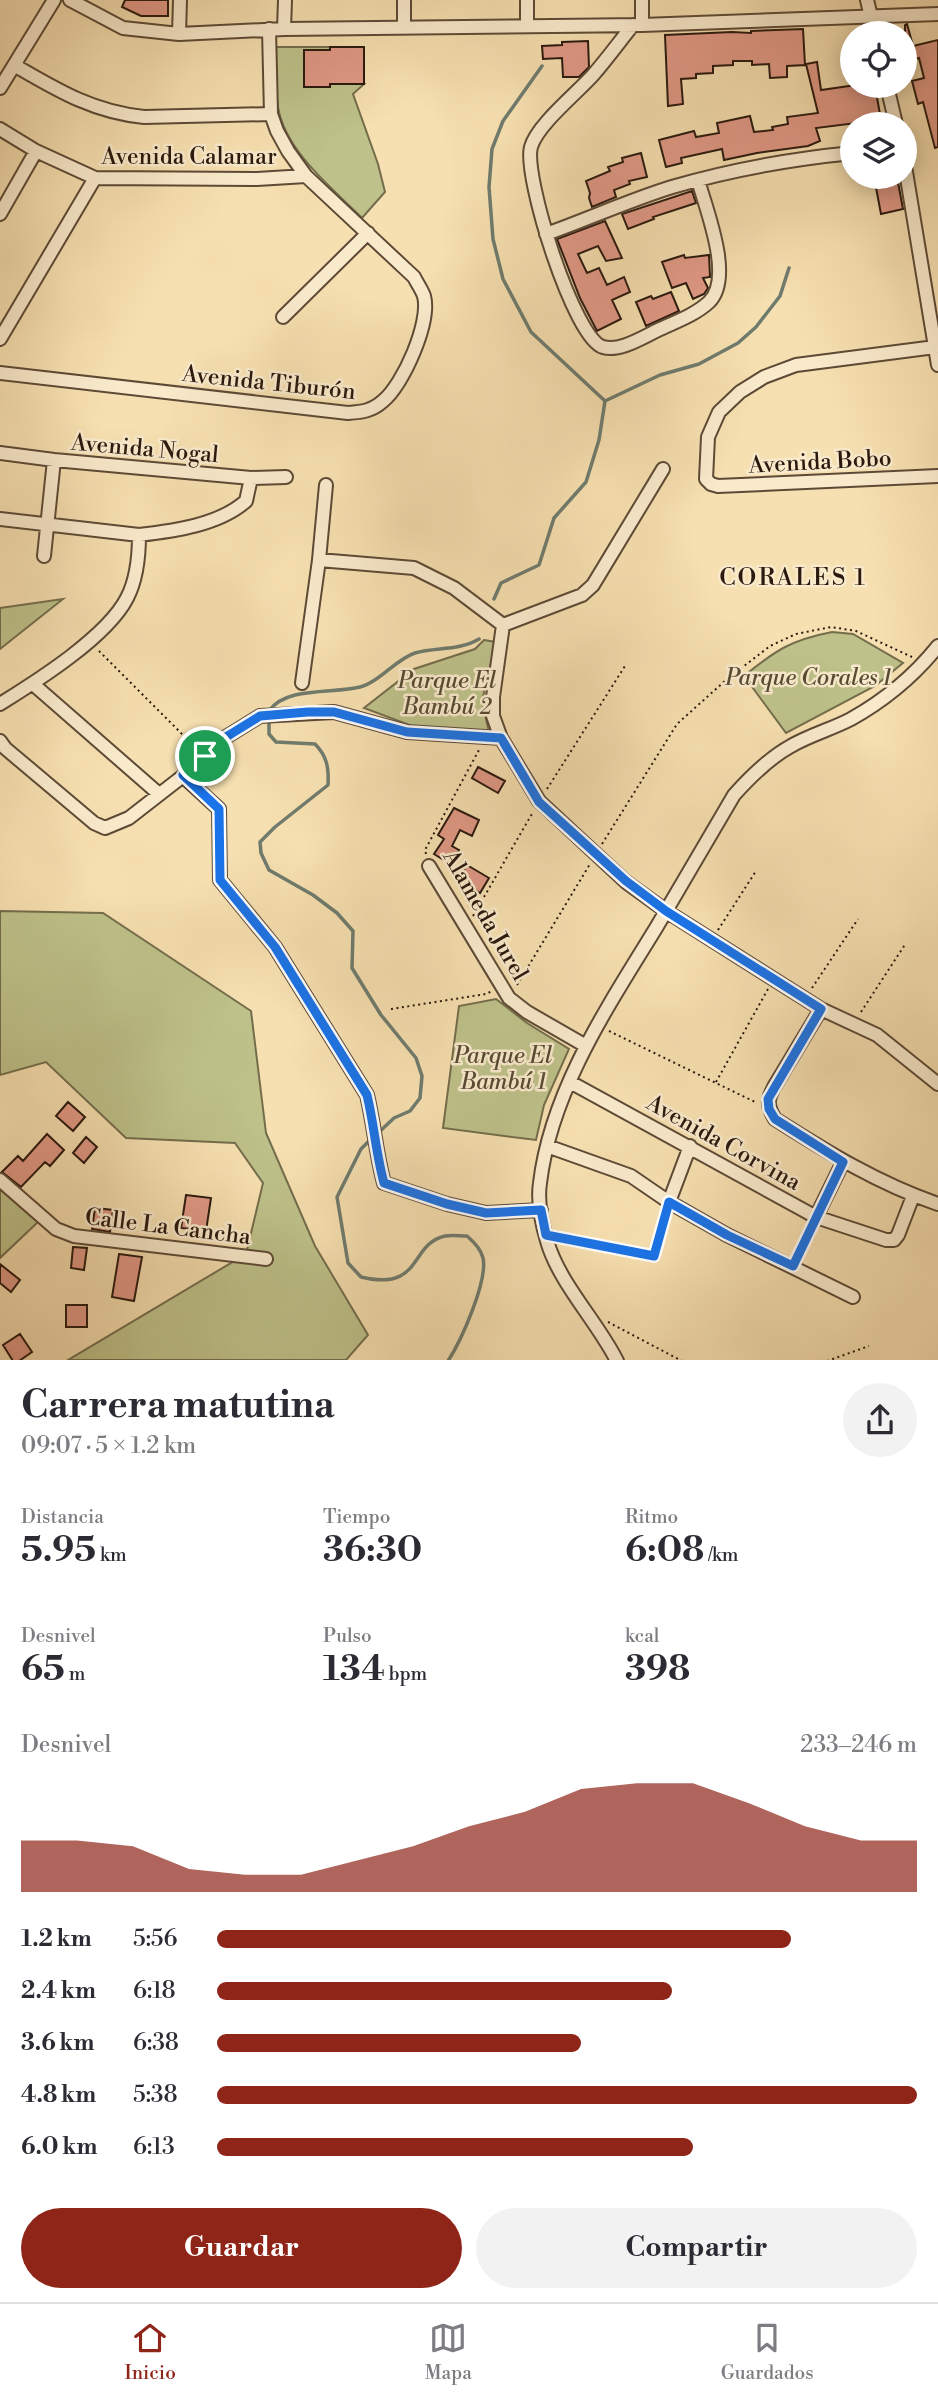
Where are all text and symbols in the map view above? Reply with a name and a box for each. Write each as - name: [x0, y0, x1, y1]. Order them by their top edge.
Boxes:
- map controls: [840, 21, 917, 189]
- button: locate: [840, 21, 917, 98]
- button: layers: [840, 112, 917, 189]
- street label: Avenida Calamar: [100, 143, 277, 171]
- street label: Avenida Tiburón: [180, 360, 357, 406]
- street label: Avenida Nogal: [69, 429, 220, 469]
- street label: Avenida Bobo: [747, 444, 892, 480]
- district label: CORALES 1: [719, 563, 867, 593]
- park label: Parque Corales 1: [724, 664, 891, 692]
- park label: Parque El Bambú 2: [397, 667, 497, 721]
- pin: [175, 726, 235, 786]
- icon: arrive: [186, 737, 224, 775]
- street label: Alameda Jurel: [436, 844, 534, 986]
- park label: Parque El Bambú 1: [453, 1042, 553, 1096]
- street label: Avenida Corvina: [641, 1088, 806, 1197]
- street label: Calle La Cancha: [83, 1203, 253, 1251]
- text: Carrera matutina: [21, 1382, 335, 1429]
- button: share: [843, 1383, 917, 1457]
- text: 09:07 · 5 × 1.2 km: [21, 1432, 196, 1460]
- text: Distancia: [21, 1505, 104, 1529]
- text: Tiempo: [323, 1505, 390, 1529]
- text: Ritmo: [625, 1505, 678, 1529]
- text: 5.95: [21, 1529, 96, 1572]
- text: 36:30: [323, 1529, 422, 1572]
- text: 6:08: [625, 1529, 704, 1572]
- text: km: [96, 1543, 127, 1567]
- text: /km: [704, 1543, 738, 1567]
- text: Desnivel: [21, 1624, 96, 1648]
- text: Pulso: [323, 1624, 372, 1648]
- text: kcal: [625, 1624, 659, 1648]
- text: 65: [21, 1648, 65, 1691]
- text: 134: [323, 1648, 385, 1691]
- text: 398: [625, 1648, 690, 1691]
- text: m: [65, 1662, 85, 1686]
- text: bpm: [385, 1662, 427, 1686]
- text: Desnivel: [21, 1731, 111, 1759]
- text: 233–246 m: [800, 1731, 917, 1759]
- text: 1.2 km: [21, 1925, 92, 1953]
- text: 5:56: [133, 1925, 177, 1953]
- text: 2.4 km: [21, 1977, 96, 2005]
- text: 6:18: [133, 1977, 176, 2005]
- text: 3.6 km: [21, 2029, 94, 2057]
- text: 6:38: [133, 2029, 179, 2057]
- text: 4.8 km: [21, 2081, 96, 2109]
- text: 5:38: [133, 2081, 178, 2109]
- text: 6.0 km: [21, 2133, 97, 2161]
- text: 6:13: [133, 2133, 175, 2161]
- button: Guardar: [21, 2208, 462, 2288]
- button: Compartir: [476, 2208, 917, 2288]
- tab: Inicio: [124, 2319, 176, 2385]
- tab: Mapa: [425, 2319, 472, 2385]
- tab: Guardados: [721, 2319, 813, 2385]

